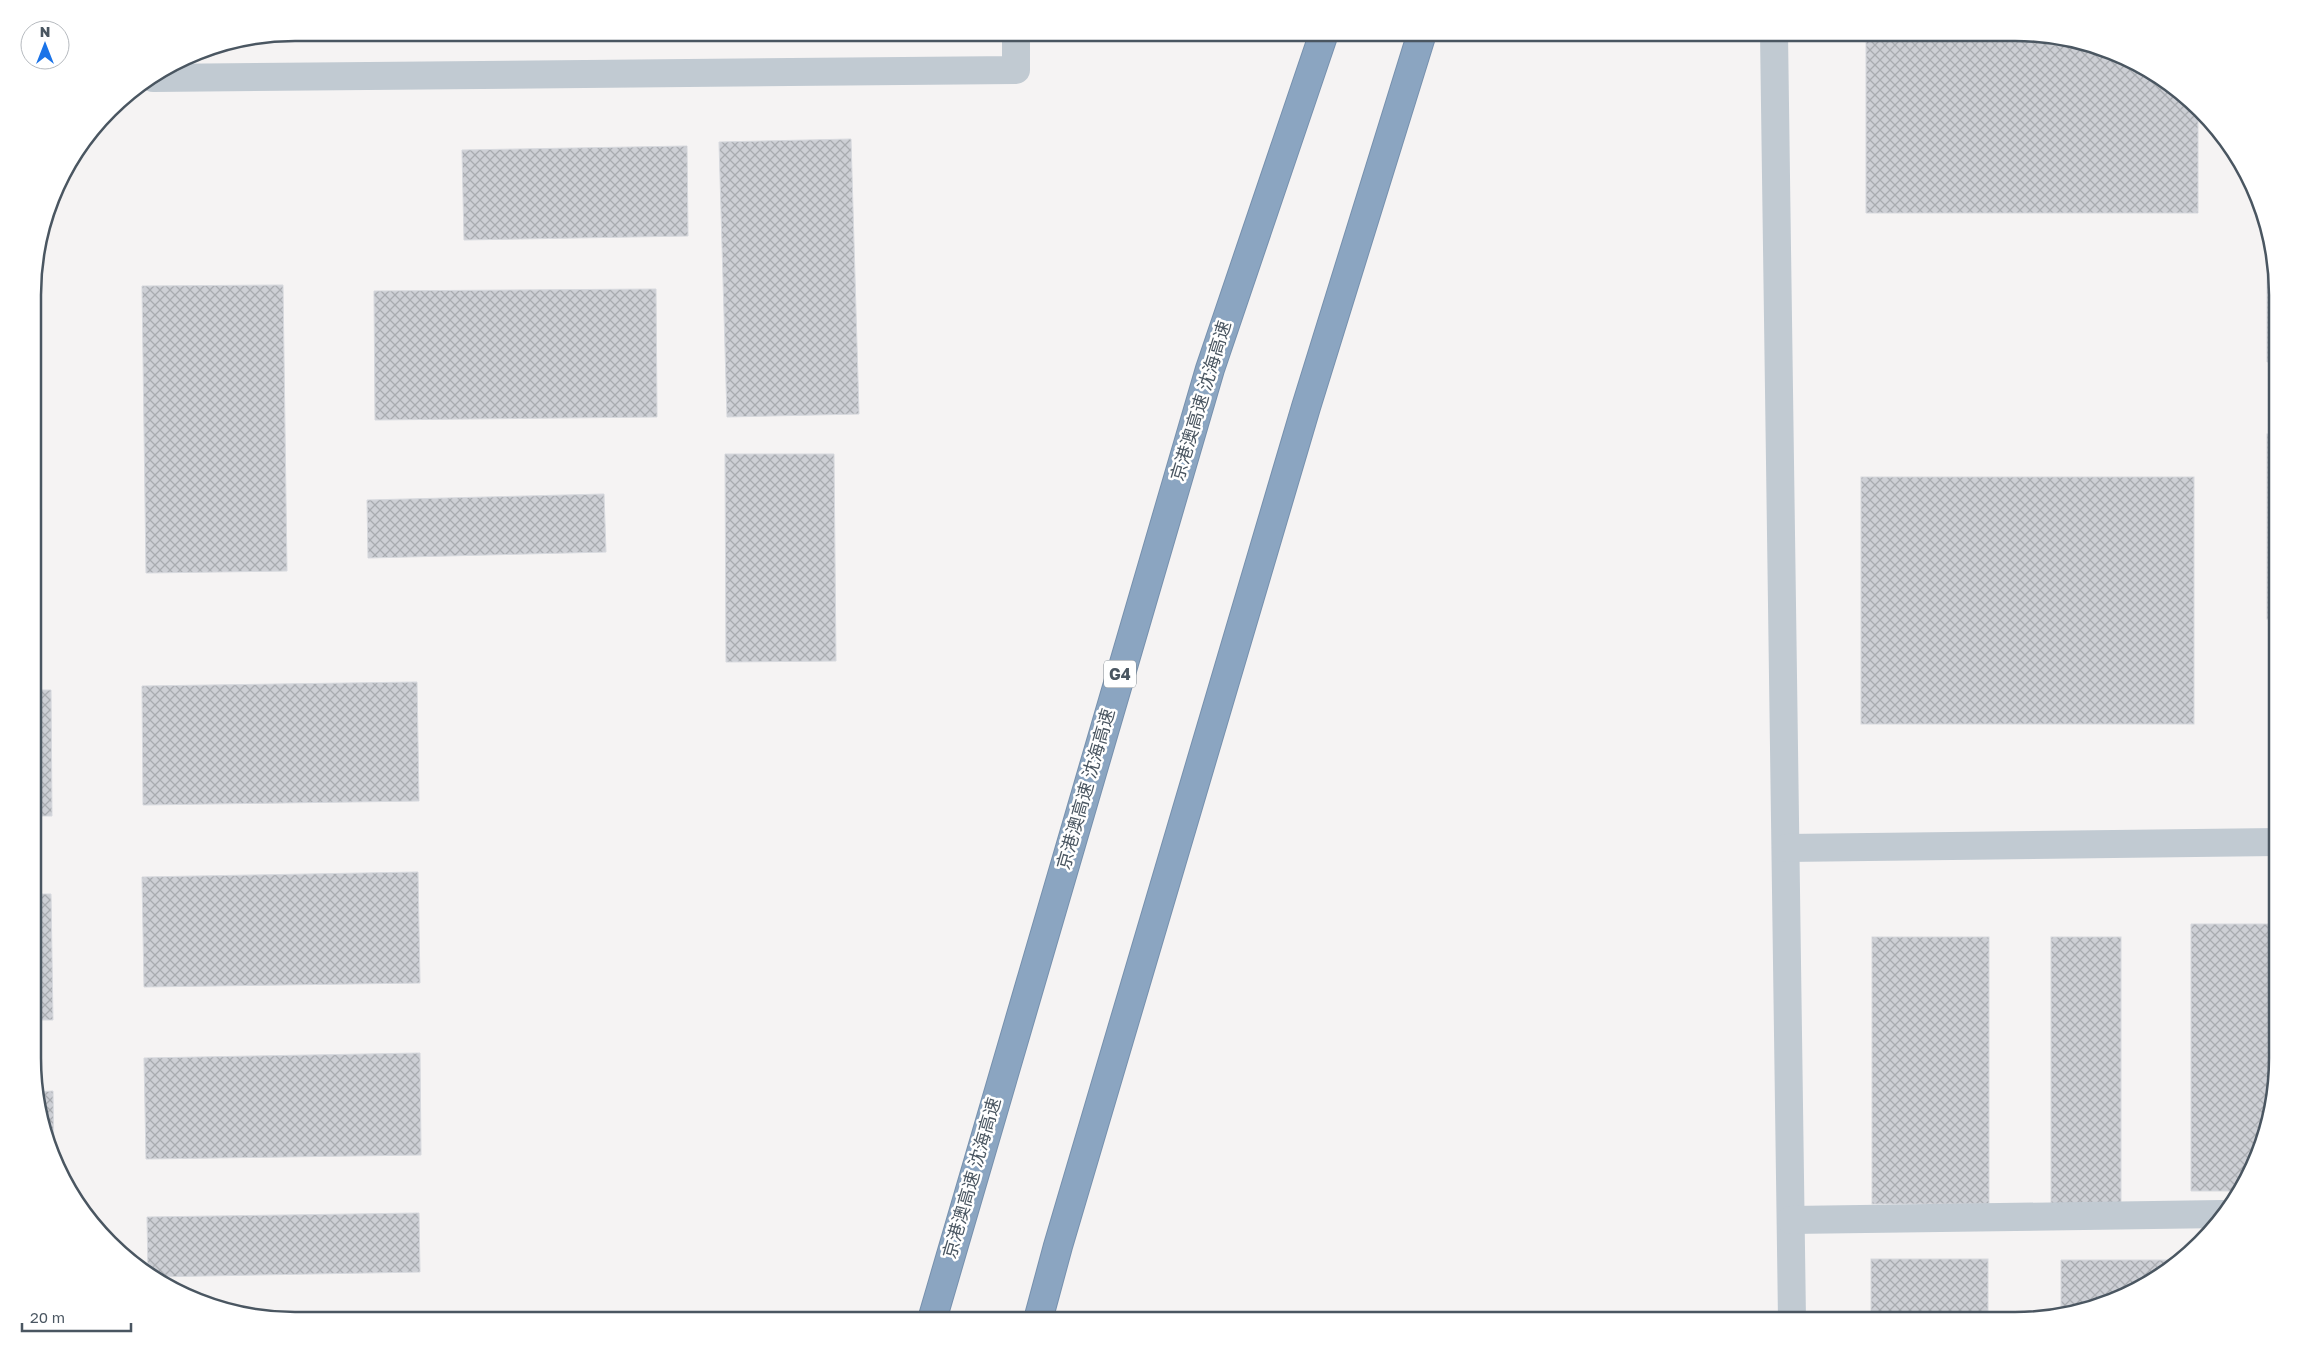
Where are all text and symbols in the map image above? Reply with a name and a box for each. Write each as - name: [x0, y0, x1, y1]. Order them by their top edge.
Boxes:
- north arrow: [20, 20, 70, 70]
- text: N: [40, 23, 50, 40]
- street label: 京港澳高速 沈海高速: [1165, 318, 1235, 484]
- road number: G4: [1104, 661, 1136, 688]
- street label: 京港澳高速 沈海高速: [1052, 706, 1119, 872]
- street label: 京港澳高速 沈海高速: [938, 1095, 1005, 1261]
- scale bar: [22, 1300, 131, 1332]
- text: 20 m: [30, 1308, 65, 1326]

